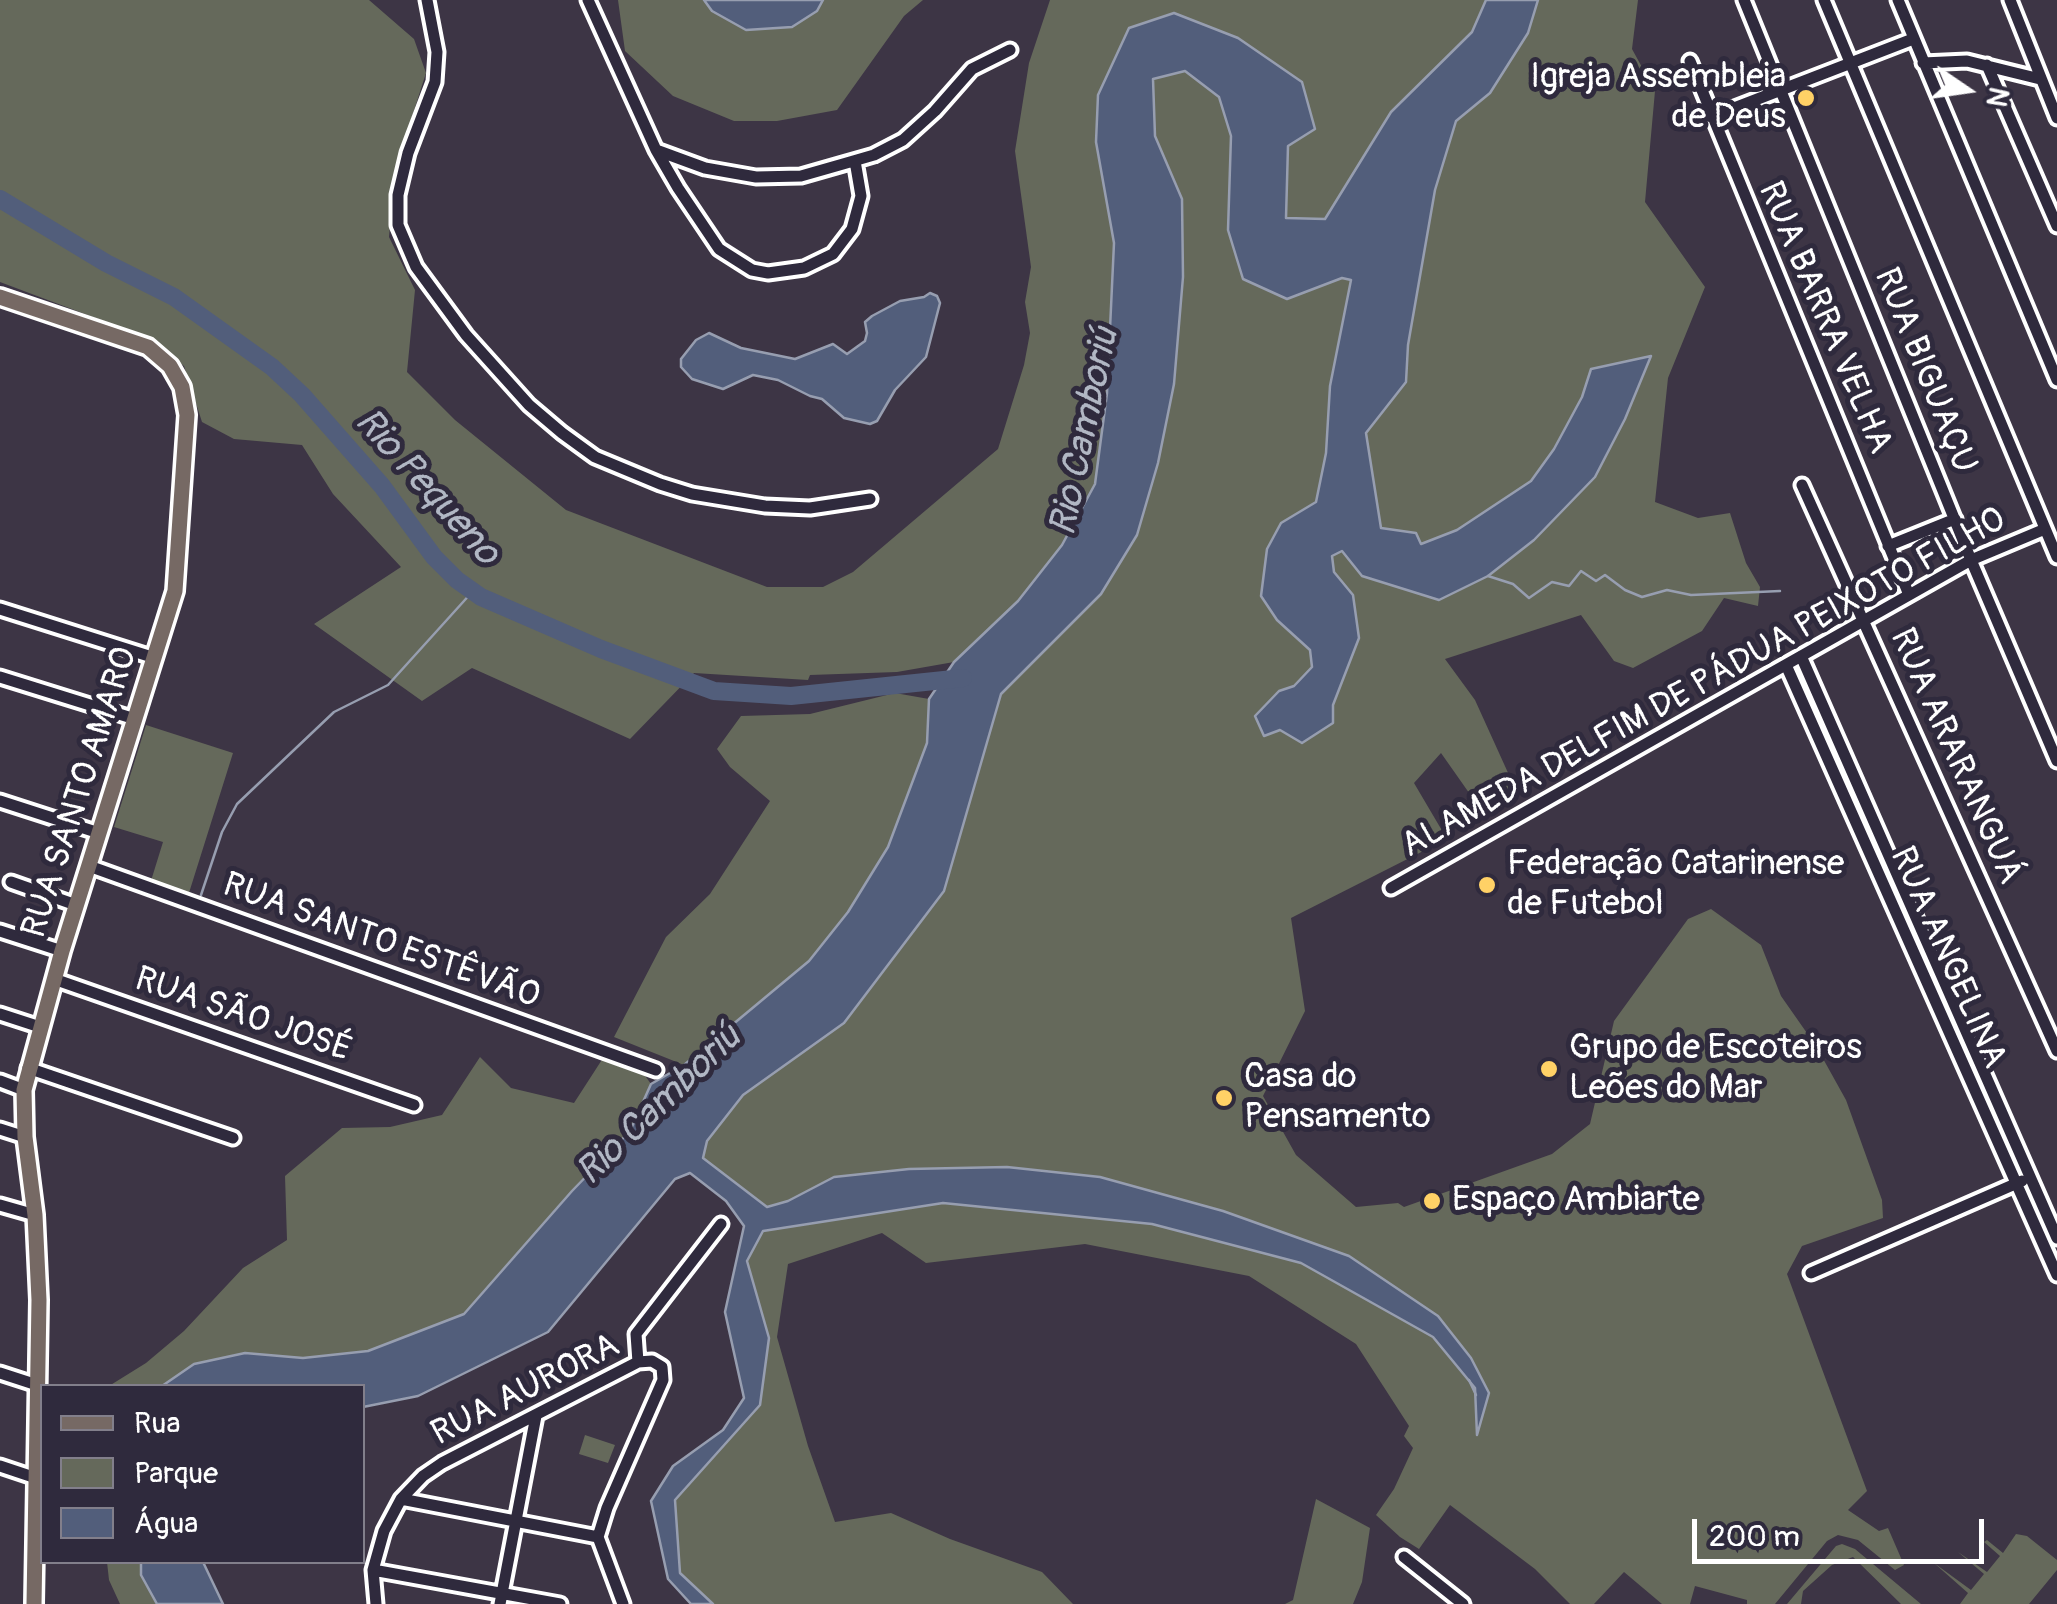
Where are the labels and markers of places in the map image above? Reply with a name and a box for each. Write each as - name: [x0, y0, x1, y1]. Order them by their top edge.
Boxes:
- place label: Igreja Assembleia de Deus: [1530, 57, 1786, 139]
- marker: Igreja Assembleia de Deus: [1795, 87, 1817, 109]
- place label: Federação Catarinense de Futebol: [1507, 844, 1844, 926]
- marker: Federação Catarinense de Futebol: [1476, 874, 1498, 896]
- place label: Grupo de Escoteiros Leões do Mar: [1569, 1028, 1862, 1110]
- place label: Casa do Pensamento: [1244, 1057, 1431, 1139]
- marker: Grupo de Escoteiros Leões do Mar: [1538, 1058, 1560, 1080]
- marker: Casa do Pensamento: [1213, 1087, 1235, 1109]
- place label: Espaço Ambiarte: [1452, 1180, 1700, 1222]
- marker: Espaço Ambiarte: [1421, 1190, 1443, 1212]

